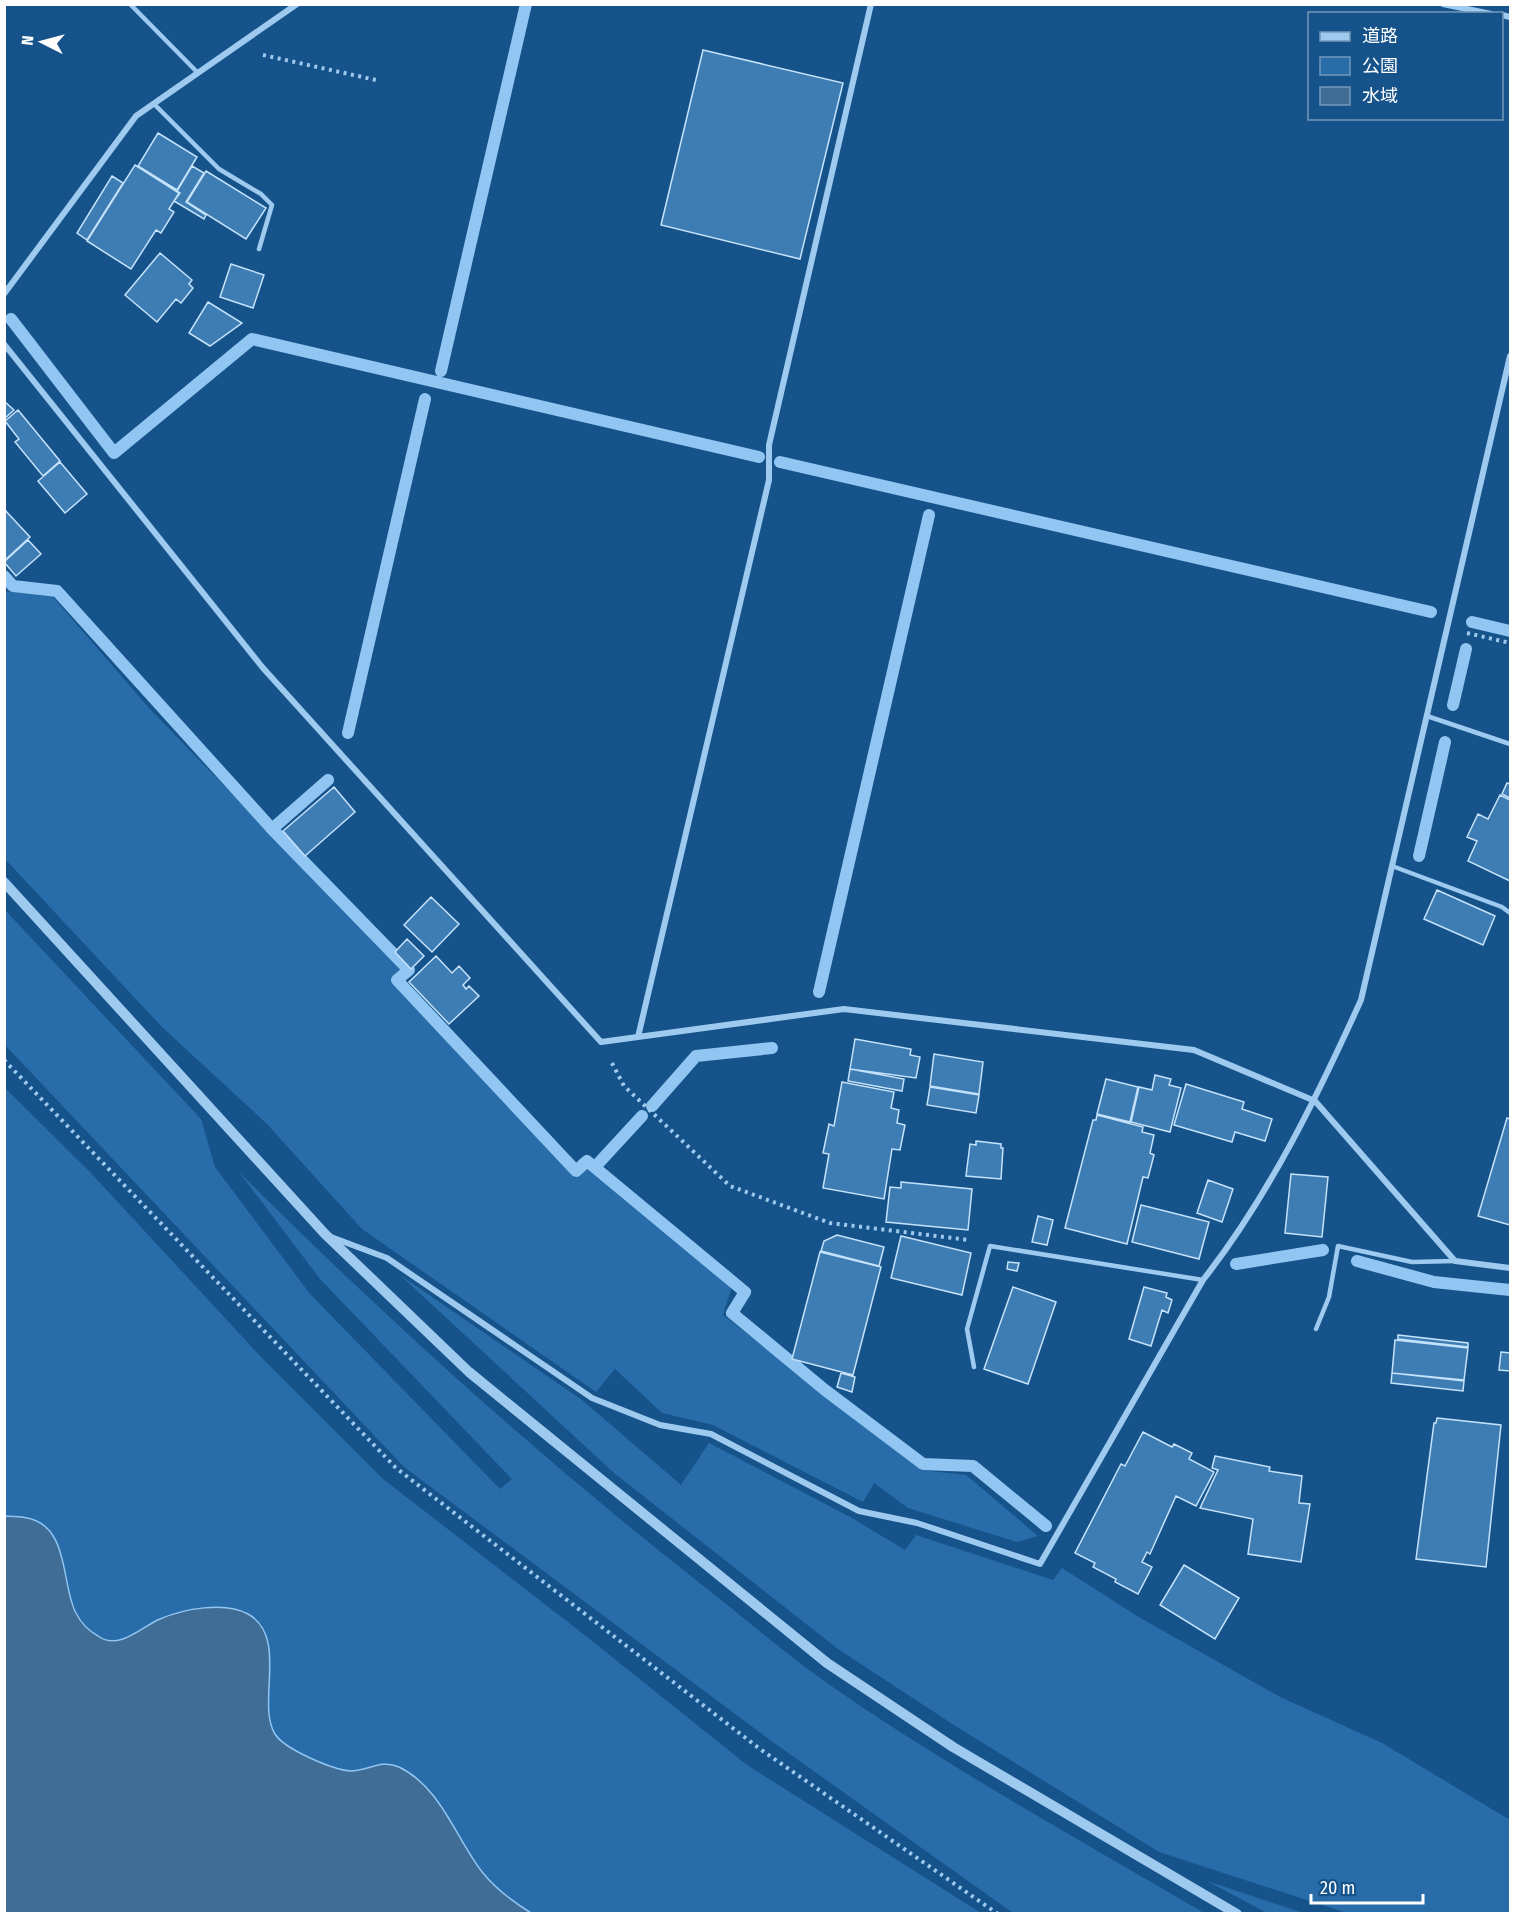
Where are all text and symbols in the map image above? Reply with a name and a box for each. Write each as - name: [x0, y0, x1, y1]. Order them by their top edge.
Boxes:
- north arrow: [12, 12, 72, 72]
- legend: [1308, 12, 1503, 120]
- text: 道路: [1362, 25, 1398, 47]
- text: N: [18, 35, 38, 46]
- text: 公園: [1362, 55, 1398, 77]
- text: 水域: [1362, 85, 1398, 107]
- scale bar: [1311, 1867, 1424, 1905]
- text: 20 m: [1320, 1877, 1355, 1899]

